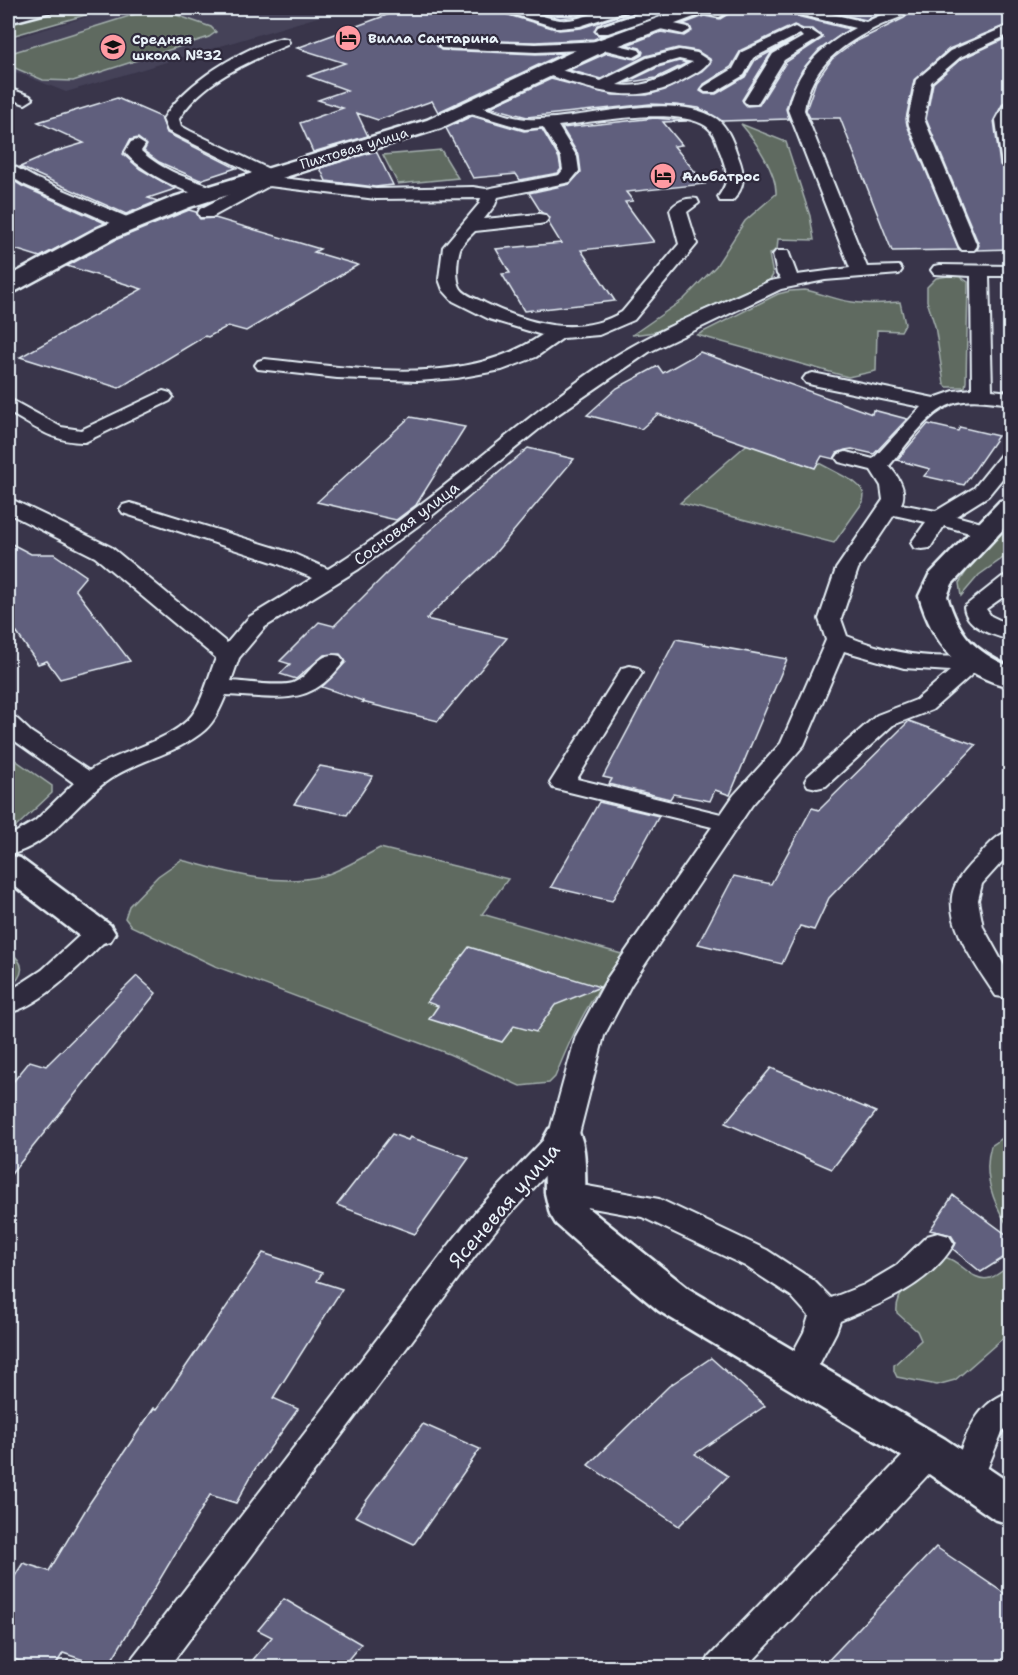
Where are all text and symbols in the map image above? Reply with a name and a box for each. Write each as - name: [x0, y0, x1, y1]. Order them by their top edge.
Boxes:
- hotel icon: Вилла Сантарина: [333, 23, 363, 53]
- place label: Вилла Сантарина: [368, 29, 499, 47]
- place label: Средняя школа №32: [132, 30, 222, 64]
- school or university icon: Средняя школа №32: [98, 32, 128, 62]
- street label: Пихтовая улица: [298, 123, 410, 173]
- hotel icon: Альбатрос: [648, 161, 678, 191]
- place label: Альбатрос: [682, 167, 760, 185]
- street label: Сосновая улица: [349, 477, 463, 570]
- street label: Ясеневая улица: [443, 1137, 566, 1273]

